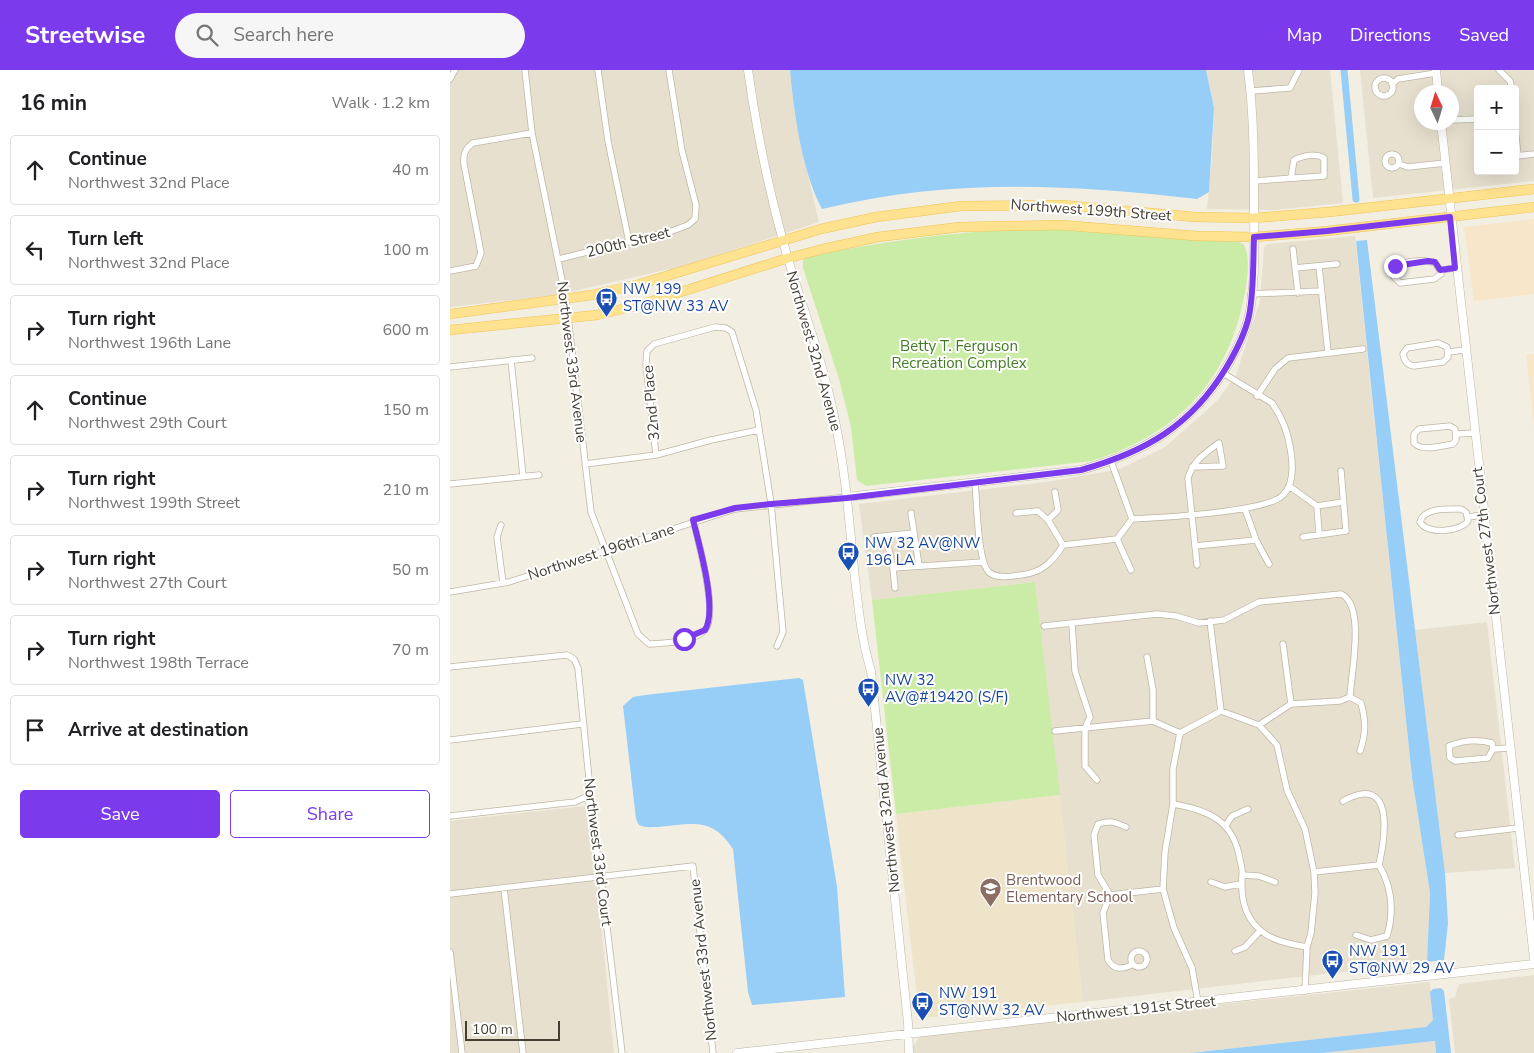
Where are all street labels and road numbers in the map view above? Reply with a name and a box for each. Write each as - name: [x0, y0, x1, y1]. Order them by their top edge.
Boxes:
- street label: Northwest 199th Street: [1010, 194, 1173, 226]
- street label: 200th Street: [584, 222, 673, 262]
- street label: Northwest 32nd Avenue: [782, 269, 846, 433]
- street label: Northwest 33rd Avenue: [552, 280, 592, 444]
- street label: 32nd Place: [638, 364, 664, 442]
- street label: Northwest 27th Court: [1467, 465, 1505, 616]
- street label: Northwest 196th Lane: [525, 519, 677, 585]
- street label: Northwest 32nd Avenue: [867, 726, 905, 893]
- street label: Northwest 33rd Court: [579, 777, 617, 928]
- street label: Northwest 33rd Avenue: [685, 878, 721, 1042]
- street label: Northwest 191st Street: [1055, 991, 1217, 1027]

